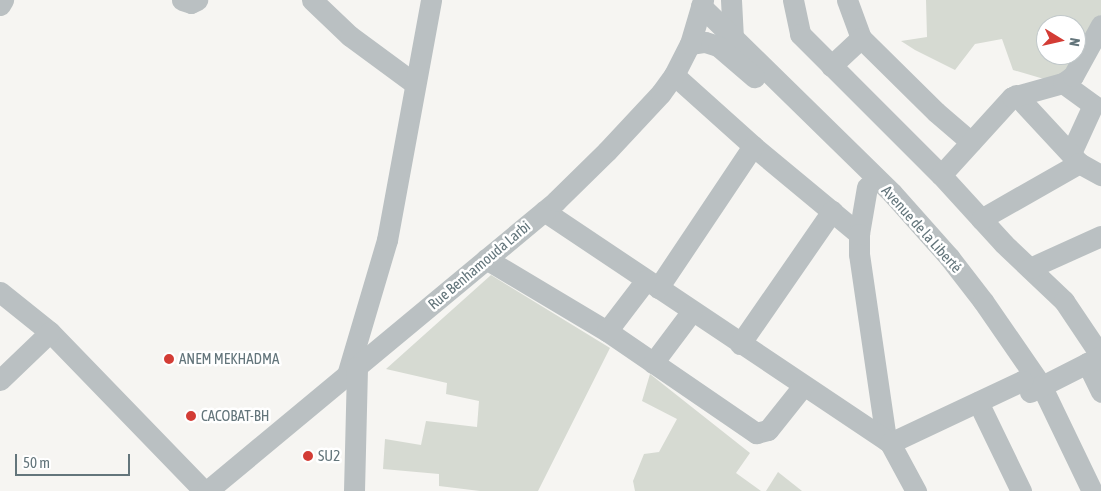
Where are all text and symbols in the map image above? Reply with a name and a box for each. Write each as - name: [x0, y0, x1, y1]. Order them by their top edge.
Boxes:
- north arrow: [1036, 15, 1086, 65]
- text: N: [1066, 37, 1083, 48]
- street label: Avenue de la Liberté: [878, 182, 966, 276]
- street label: Rue Benhamouda Larbi: [424, 217, 534, 313]
- place label: ANEM MEKHADMA: [179, 350, 279, 368]
- marker: ANEM MEKHADMA: [163, 353, 175, 365]
- place label: CACOBAT-BH: [201, 407, 270, 425]
- marker: CACOBAT-BH: [185, 410, 197, 422]
- scale bar: [18, 444, 132, 476]
- place label: SU2: [318, 447, 340, 465]
- marker: SU2: [302, 450, 314, 462]
- text: 50 m: [23, 454, 50, 471]

